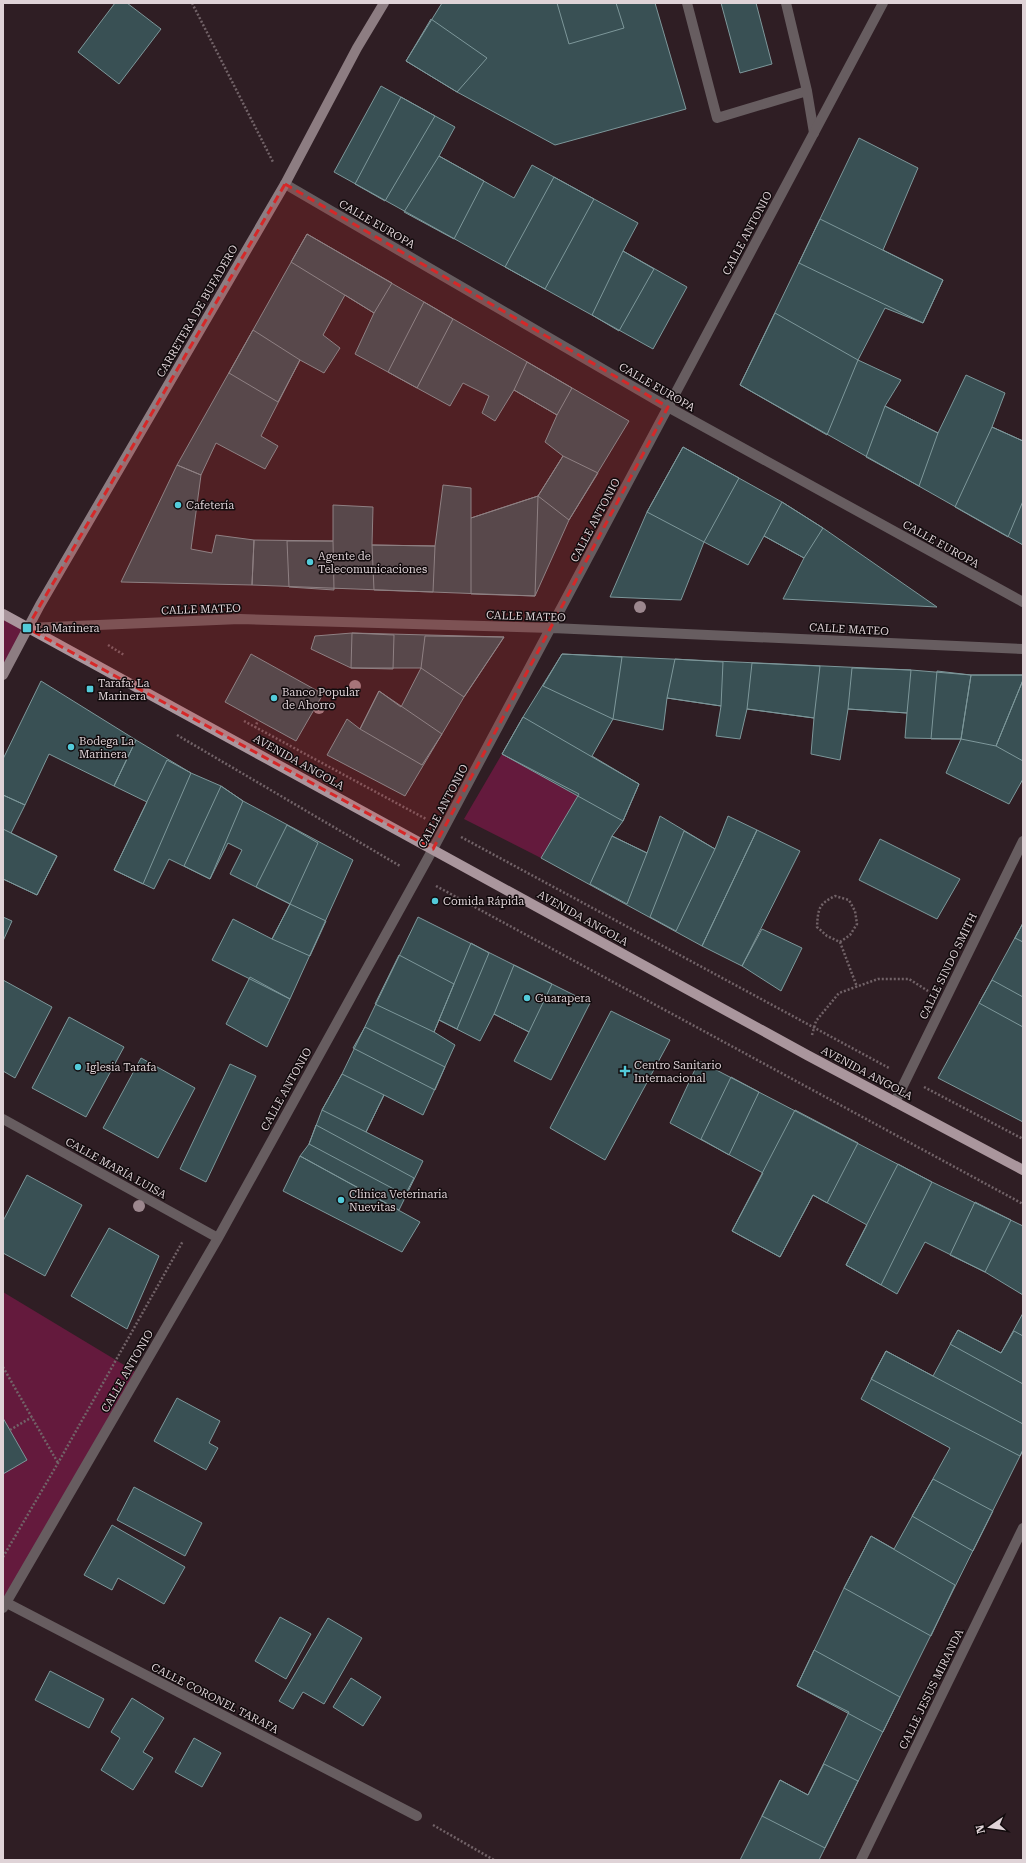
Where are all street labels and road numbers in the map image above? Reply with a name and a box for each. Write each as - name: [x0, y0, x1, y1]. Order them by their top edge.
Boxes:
- street label: CALLE ANTONIO: [720, 189, 775, 277]
- street label: CALLE EUROPA: [336, 197, 417, 252]
- street label: CARRETERA DE BUFADERO: [154, 243, 241, 380]
- street label: CALLE EUROPA: [616, 360, 697, 415]
- street label: CALLE ANTONIO: [568, 476, 623, 564]
- street label: CALLE EUROPA: [900, 518, 982, 571]
- street label: CALLE MATEO: [161, 602, 241, 617]
- street label: CALLE MATEO: [486, 609, 566, 624]
- street label: CALLE MATEO: [809, 621, 889, 638]
- street label: AVENIDA ANGOLA: [251, 732, 347, 793]
- street label: CALLE ANTONIO: [416, 762, 471, 850]
- street label: AVENIDA ANGOLA: [535, 888, 631, 949]
- street label: CALLE SINDO SMITH: [917, 911, 980, 1022]
- street label: AVENIDA ANGOLA: [819, 1044, 915, 1103]
- street label: CALLE ANTONIO: [258, 1045, 315, 1133]
- street label: CALLE MARÍA LUISA: [63, 1134, 169, 1202]
- street label: CALLE ANTONIO: [99, 1327, 156, 1415]
- street label: CALLE JESUS MIRANDA: [897, 1627, 966, 1751]
- street label: CALLE CORONEL TARAFA: [149, 1661, 281, 1736]

